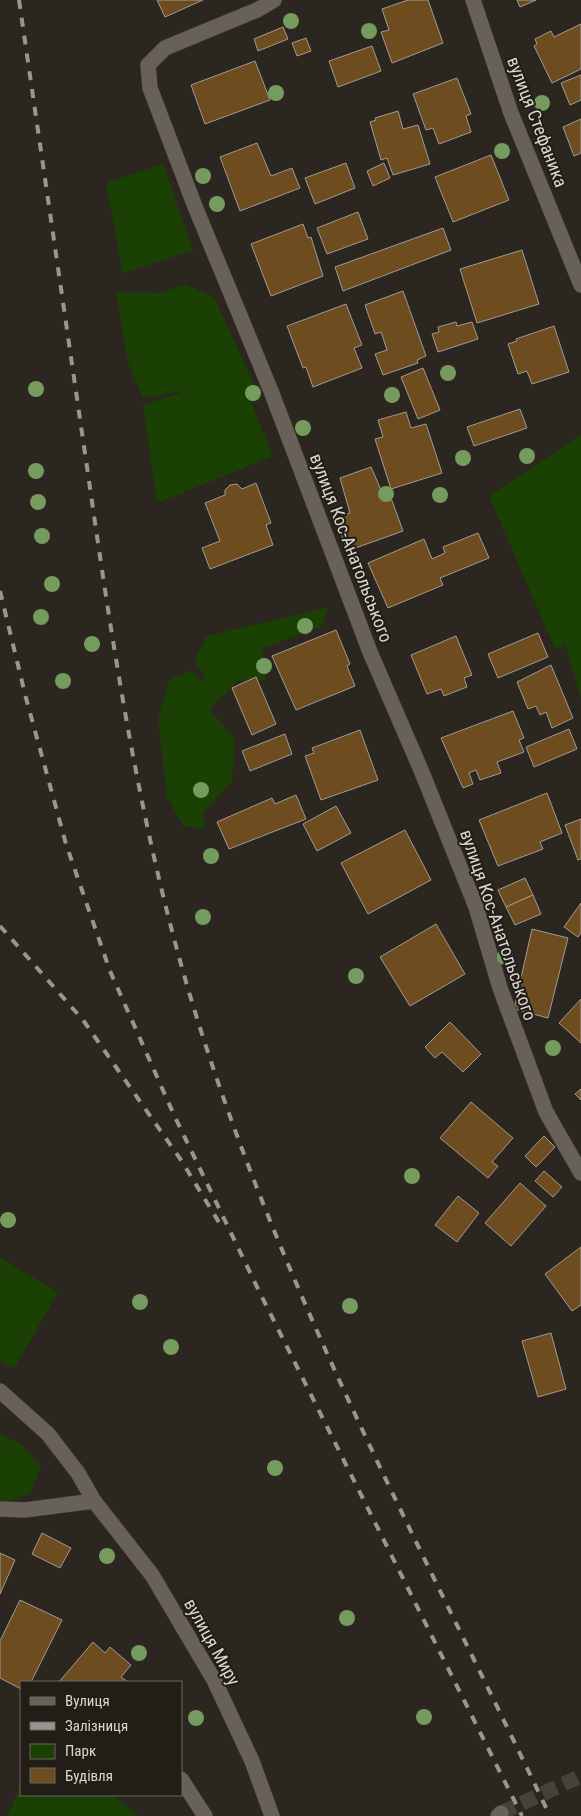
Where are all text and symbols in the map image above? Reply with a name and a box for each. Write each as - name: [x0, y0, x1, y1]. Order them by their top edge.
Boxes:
- street label: вулиця Стефаника: [503, 54, 572, 190]
- street label: вулиця Кос-Анатольського: [306, 450, 397, 645]
- street label: вулиця Кос-Анатольського: [456, 827, 541, 1023]
- street label: вулиця Миру: [180, 1595, 245, 1689]
- legend: [20, 1681, 182, 1796]
- text: Вулиця: [65, 1692, 110, 1710]
- text: Залізниця: [65, 1717, 128, 1735]
- text: Парк: [65, 1742, 96, 1760]
- text: Будівля: [65, 1767, 113, 1785]

